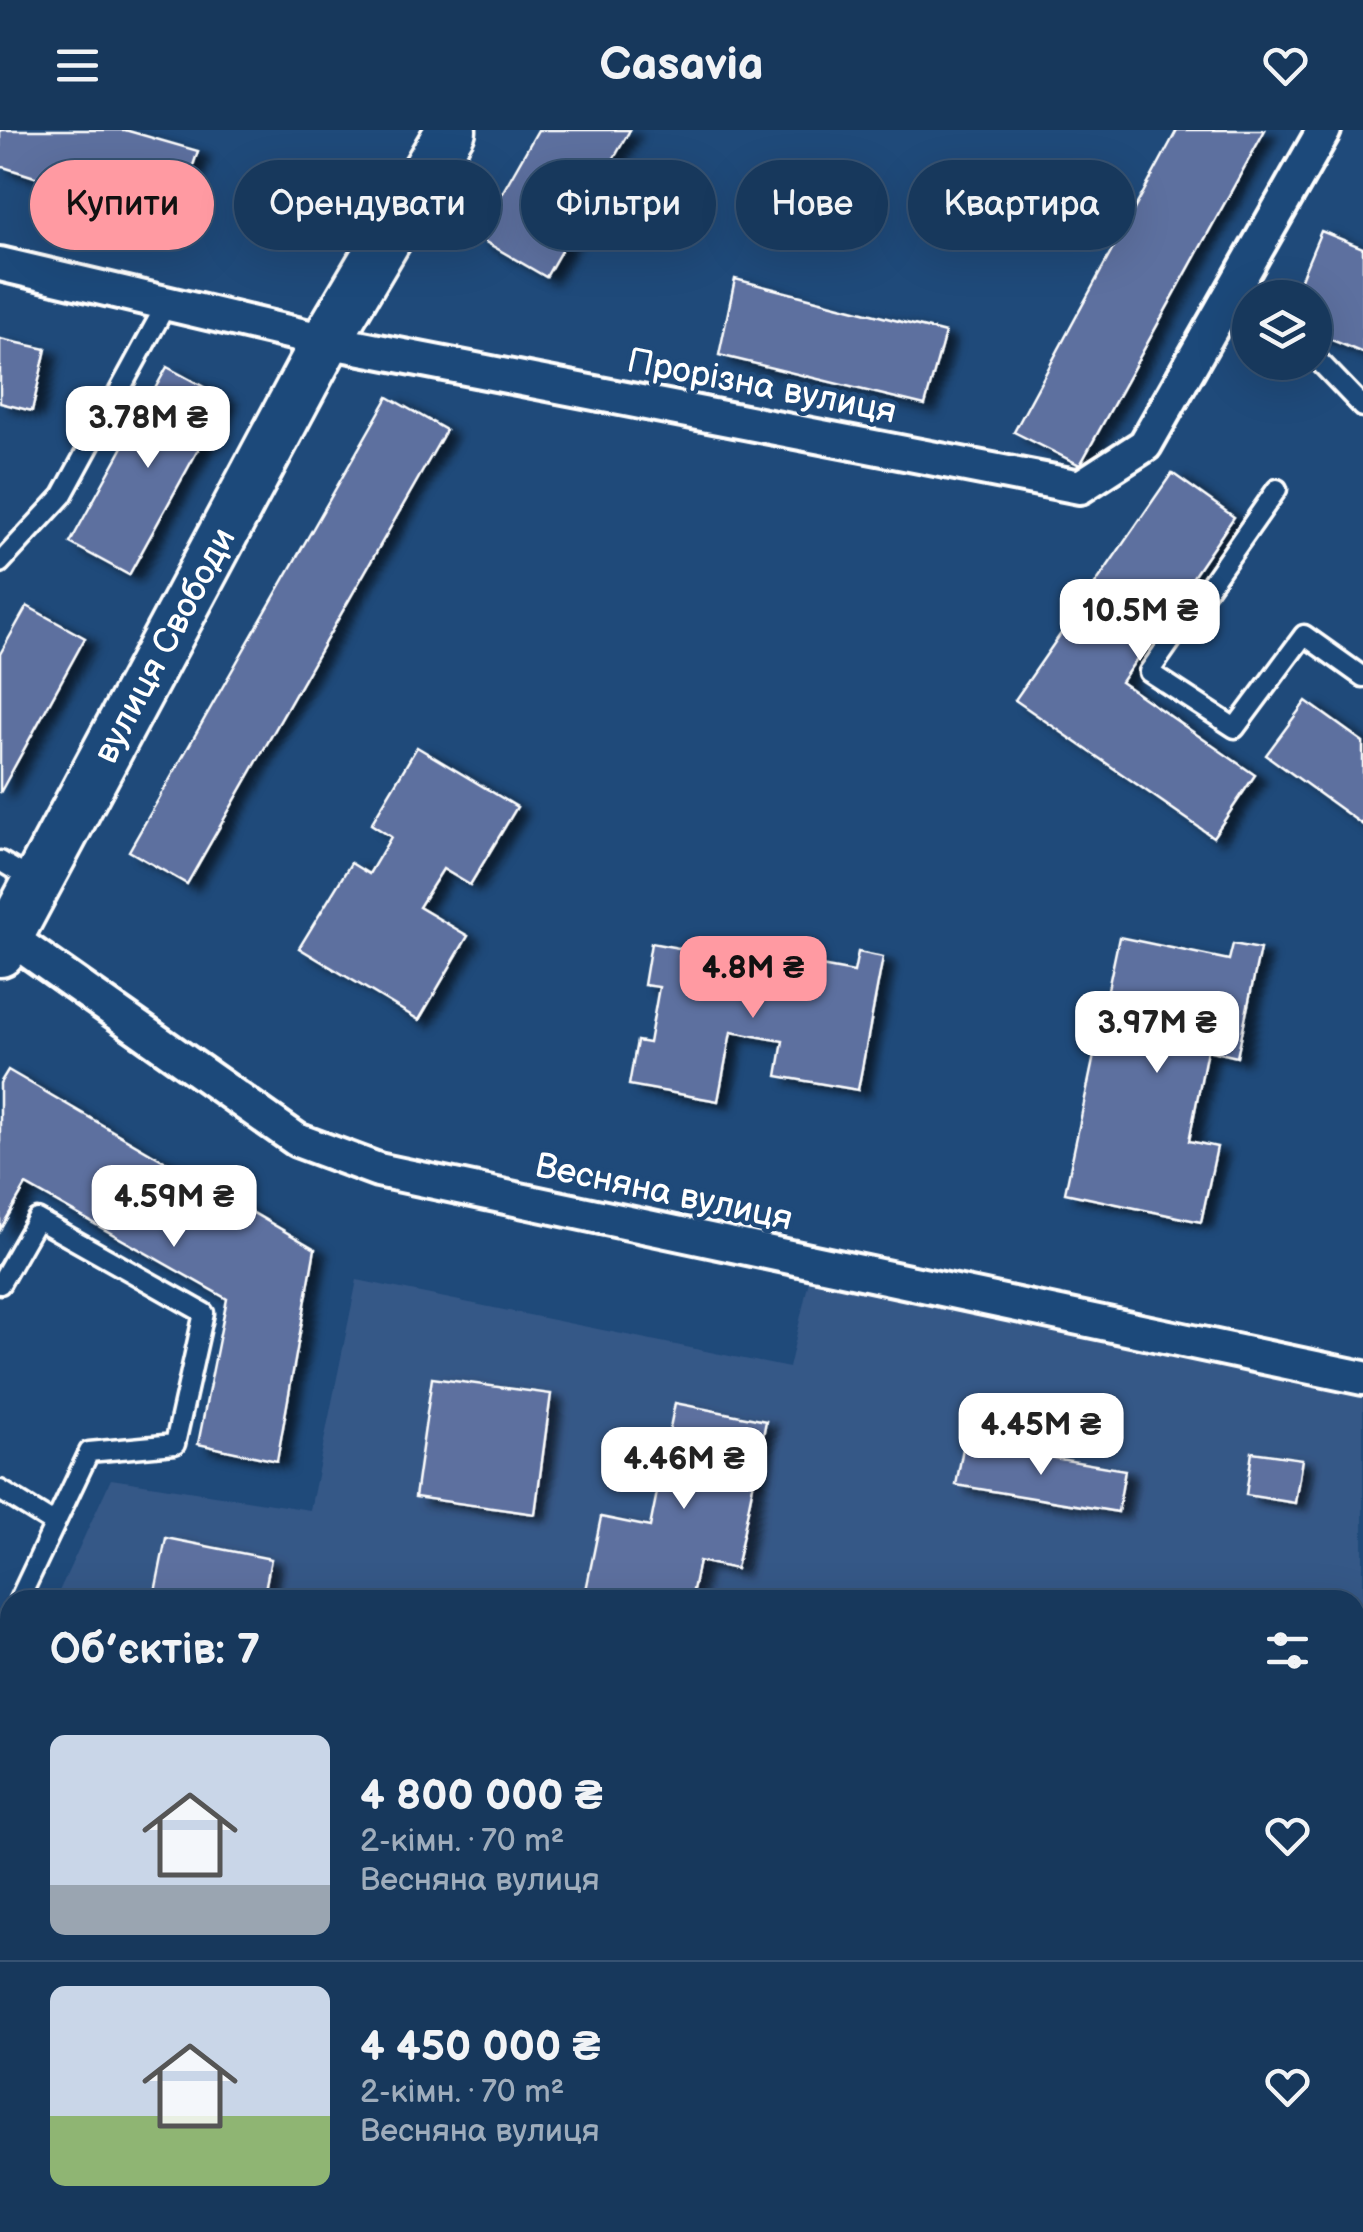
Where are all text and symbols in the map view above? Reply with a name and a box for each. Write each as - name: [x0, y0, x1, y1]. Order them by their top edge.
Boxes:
- icon: menu: [50, 38, 105, 93]
- text: Casavia: [600, 38, 763, 93]
- icon: heart: [1258, 38, 1313, 93]
- chip: Купити: [30, 160, 214, 250]
- chip: Орендувати: [234, 160, 501, 250]
- chip: Фільтри: [521, 160, 716, 250]
- chip: Нове: [736, 160, 888, 250]
- chip: Квартира: [908, 160, 1135, 250]
- map controls: [1232, 280, 1332, 380]
- button: layers: [1232, 280, 1332, 380]
- street label: Прорізна вулиця: [623, 339, 900, 434]
- pin: 3.78M ₴: [56, 386, 240, 471]
- text: 3.78M ₴: [88, 399, 208, 438]
- street label: вулиця Свободи: [85, 520, 246, 771]
- pin: 10.5M ₴: [1048, 579, 1232, 664]
- text: 10.5M ₴: [1082, 592, 1198, 631]
- pin: 4.8M ₴: [672, 936, 834, 1021]
- text: 4.8M ₴: [702, 949, 804, 988]
- pin: 3.97M ₴: [1065, 991, 1249, 1076]
- text: 3.97M ₴: [1097, 1004, 1217, 1043]
- street label: Весняна вулиця: [531, 1144, 796, 1241]
- pin: 4.59M ₴: [82, 1165, 266, 1250]
- text: 4.59M ₴: [114, 1178, 234, 1217]
- pin: 4.45M ₴: [949, 1393, 1133, 1478]
- text: 4.45M ₴: [981, 1406, 1101, 1445]
- pin: 4.46M ₴: [592, 1427, 776, 1512]
- text: 4.46M ₴: [623, 1440, 745, 1479]
- icon: filters: [1260, 1623, 1315, 1678]
- text: Об’єктів: 7: [50, 1625, 260, 1676]
- text: 4 800 000 ₴: [360, 1771, 603, 1822]
- icon: home: [130, 1775, 250, 1895]
- icon: heart: [1260, 1808, 1315, 1863]
- text: 2-кімн. · 70 m²: [360, 1822, 564, 1861]
- text: Весняна вулиця: [360, 1861, 600, 1900]
- text: 4 450 000 ₴: [360, 2022, 600, 2073]
- icon: home: [130, 2026, 250, 2146]
- icon: heart: [1260, 2059, 1315, 2114]
- text: 2-кімн. · 70 m²: [360, 2073, 564, 2112]
- text: Весняна вулиця: [360, 2112, 600, 2151]

